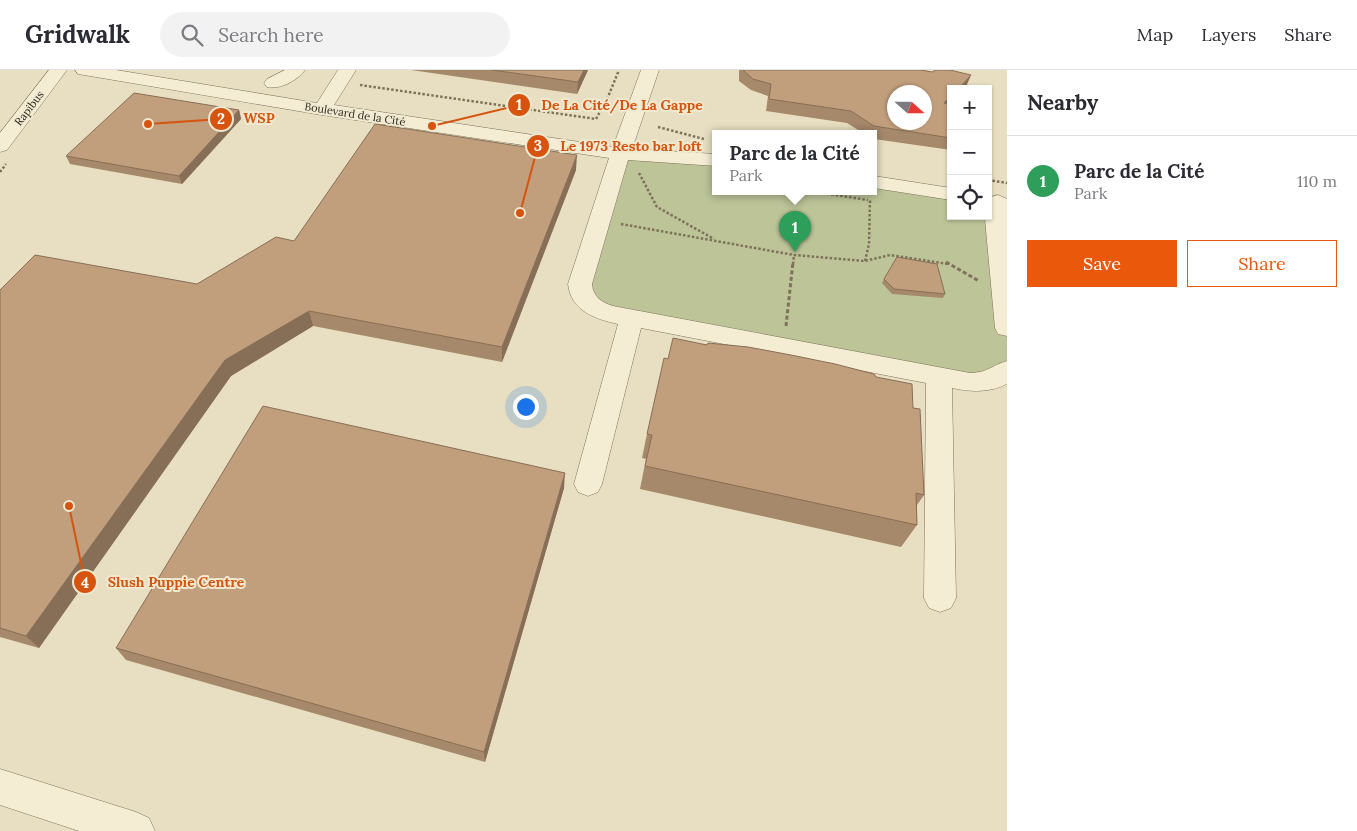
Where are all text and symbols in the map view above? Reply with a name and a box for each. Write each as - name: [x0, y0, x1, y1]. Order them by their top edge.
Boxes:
- search box: [160, 12, 510, 57]
- text: Gridwalk: [25, 19, 130, 50]
- icon: search: [178, 21, 206, 49]
- text: Search here: [218, 23, 324, 47]
- text: Map: [1137, 23, 1173, 46]
- text: Layers: [1201, 23, 1256, 46]
- text: Share: [1284, 23, 1332, 46]
- north arrow: [887, 85, 932, 130]
- map controls: [947, 85, 992, 220]
- button: +: [947, 85, 992, 130]
- street label: Rapibus: [11, 88, 47, 128]
- text: Nearby: [1027, 89, 1098, 116]
- callout: De La Cité/De La Gappe: [506, 90, 713, 119]
- text: 1: [516, 95, 522, 114]
- text: De La Cité/De La Gappe: [541, 96, 703, 114]
- street label: Boulevard de la Cité: [303, 99, 407, 129]
- callout: WSP: [208, 104, 285, 133]
- text: 2: [217, 109, 225, 128]
- text: WSP: [243, 109, 275, 127]
- popup: [712, 130, 877, 195]
- button: −: [947, 130, 992, 175]
- callout: Le 1973 Resto bar loft: [526, 131, 712, 160]
- text: 3: [534, 136, 542, 155]
- text: Le 1973 Resto bar loft: [560, 137, 702, 155]
- text: Parc de la Cité: [729, 141, 860, 165]
- text: Parc de la Cité: [1074, 159, 1204, 183]
- text: Park: [729, 165, 763, 185]
- text: 1: [1040, 171, 1046, 191]
- text: 110 m: [1297, 171, 1337, 191]
- button: locate: [947, 175, 992, 220]
- text: Park: [1074, 183, 1107, 203]
- pin: 1: [779, 211, 811, 252]
- button: Save: [1027, 240, 1177, 287]
- button: Share: [1187, 240, 1337, 287]
- your location: [513, 394, 539, 420]
- callout: Slush Puppie Centre: [73, 568, 255, 597]
- text: 4: [81, 573, 89, 592]
- text: Slush Puppie Centre: [108, 573, 245, 591]

